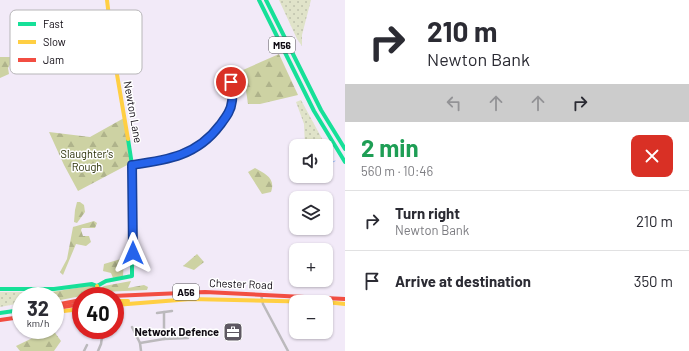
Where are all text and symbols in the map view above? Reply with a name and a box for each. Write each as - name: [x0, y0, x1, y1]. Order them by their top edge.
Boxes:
- legend: [10, 10, 142, 74]
- text: 210 m: [427, 14, 497, 48]
- icon: right: [361, 16, 413, 68]
- text: Fast: [43, 17, 64, 30]
- text: Slow: [43, 35, 66, 48]
- road number: M56: [269, 37, 295, 53]
- text: Newton Bank: [427, 48, 530, 70]
- text: Jam: [43, 53, 64, 66]
- pin: [214, 65, 248, 99]
- icon: arrive: [220, 71, 242, 93]
- street label: Newton Lane: [122, 80, 145, 144]
- icon: left: [443, 92, 465, 114]
- icon: ahead: [485, 92, 507, 114]
- icon: ahead: [527, 92, 549, 114]
- icon: right: [569, 92, 591, 114]
- text: 2 min: [361, 133, 419, 162]
- button: close: [631, 135, 673, 177]
- map controls: [289, 139, 333, 339]
- button: sound: [289, 139, 333, 183]
- park label: Slaughter's Rough: [61, 147, 113, 173]
- text: 560 m · 10:46: [361, 163, 433, 179]
- button: layers: [289, 191, 333, 235]
- text: Turn right: [395, 204, 460, 222]
- icon: right: [361, 210, 383, 232]
- text: 210 m: [636, 212, 673, 230]
- text: Newton Bank: [395, 222, 469, 238]
- position arrow: [112, 232, 154, 274]
- button: +: [289, 243, 333, 287]
- icon: arrive: [361, 270, 383, 292]
- text: Arrive at destination: [395, 272, 531, 290]
- text: 350 m: [634, 272, 673, 290]
- street label: Chester Road: [209, 276, 273, 291]
- road number: A56: [173, 284, 199, 300]
- speed limit sign: 40: [72, 287, 124, 339]
- button: −: [289, 295, 333, 339]
- text: 32: [27, 296, 49, 320]
- text: km/h: [27, 317, 49, 329]
- office icon: Network Defence: [222, 321, 244, 343]
- place label: Network Defence: [135, 325, 219, 338]

